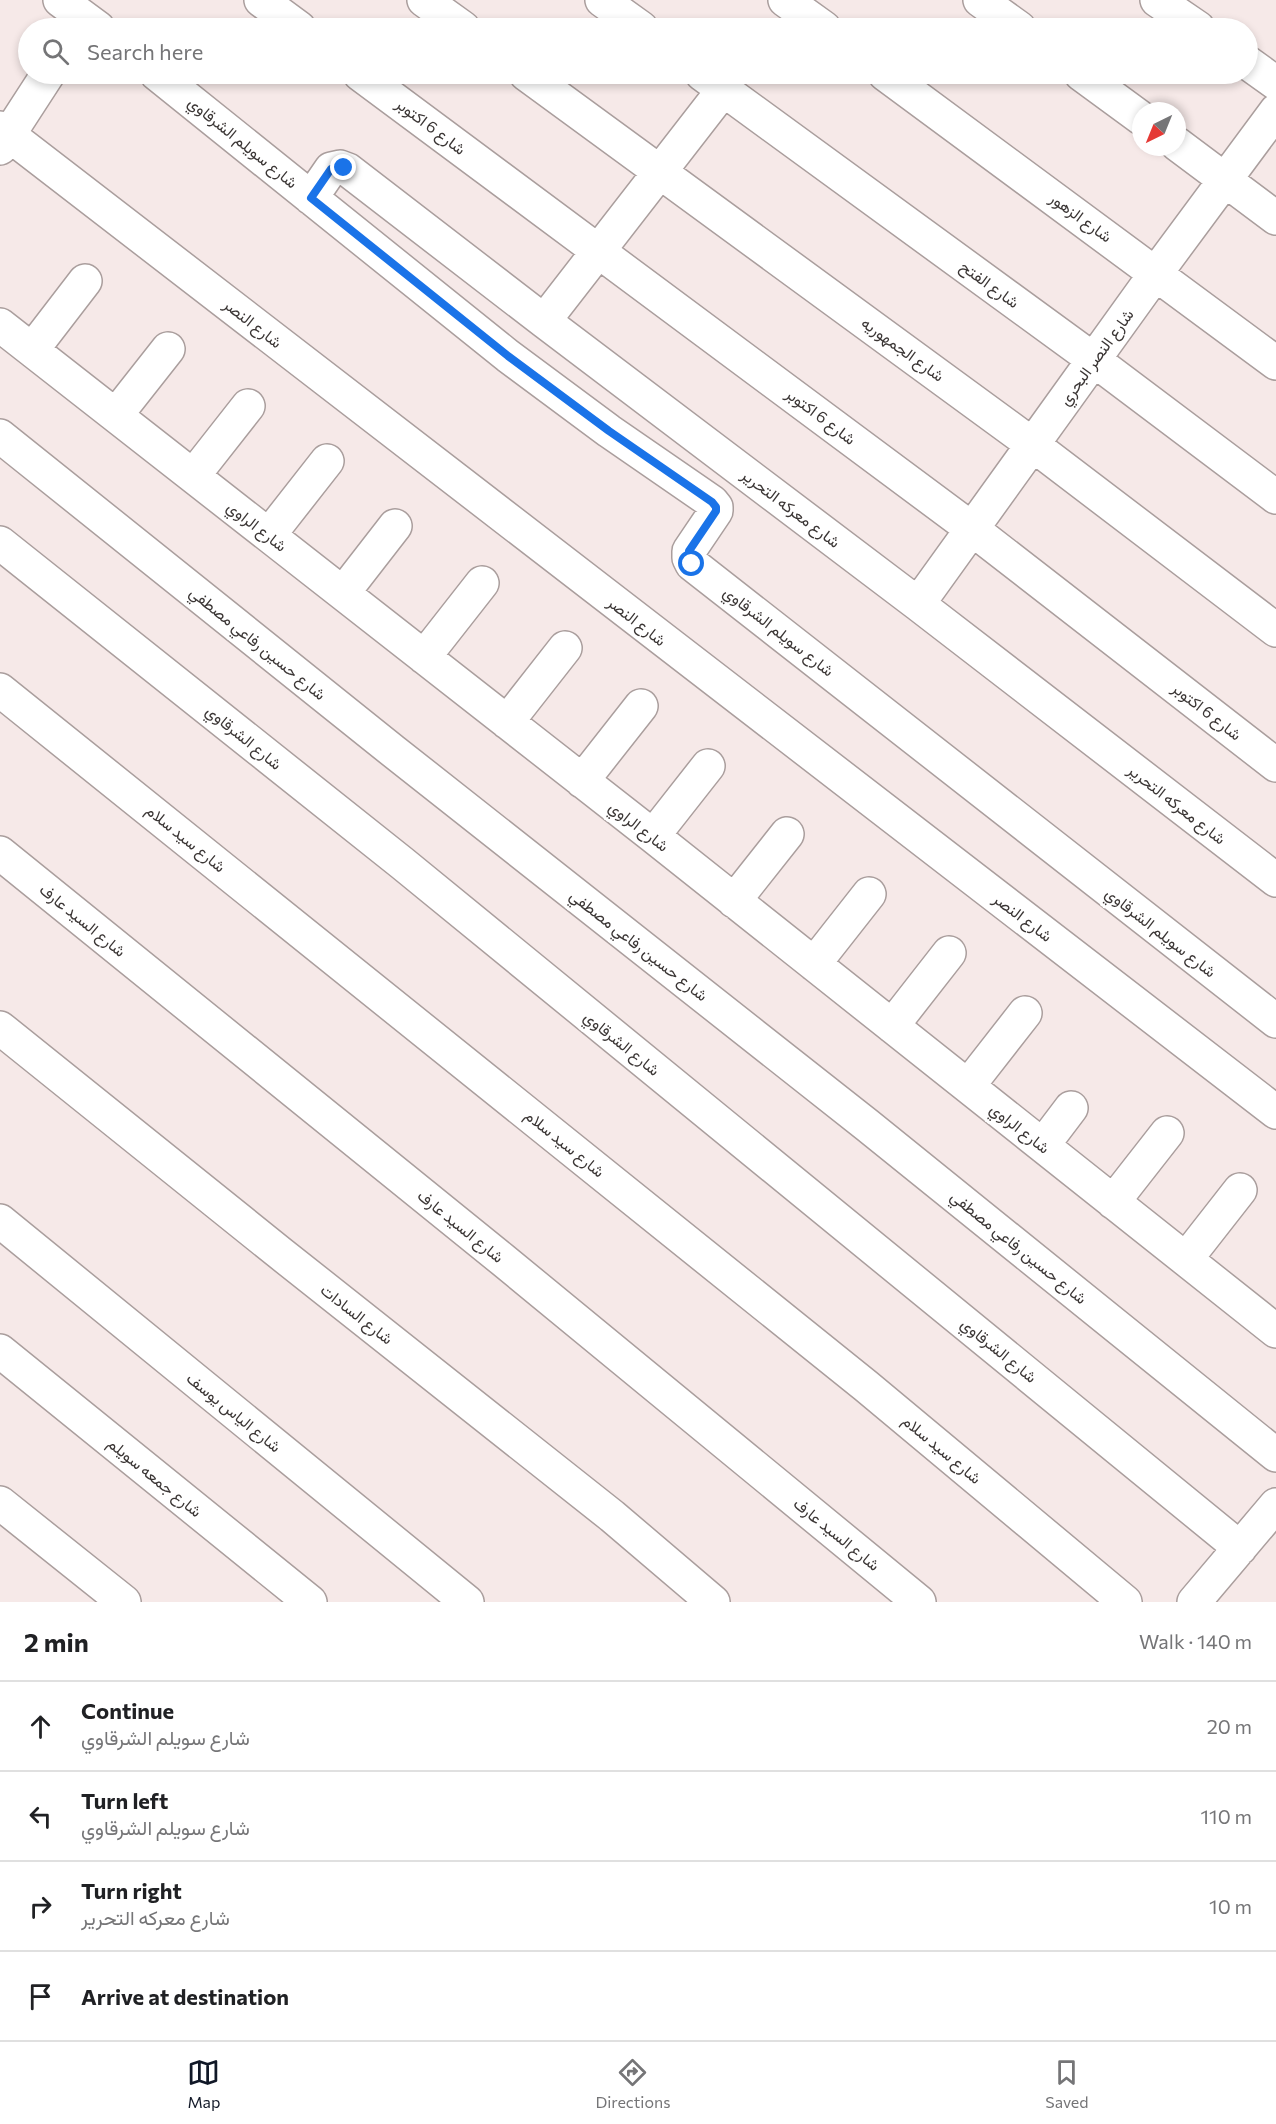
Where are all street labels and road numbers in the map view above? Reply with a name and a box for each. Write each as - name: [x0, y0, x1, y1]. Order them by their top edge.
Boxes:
- street label: شارع سويلم الشرقاوي: [182, 92, 302, 195]
- street label: شارع 6 اكتوبر: [390, 93, 470, 160]
- street label: شارع الزهور: [1044, 187, 1116, 248]
- street label: شارع الفتح: [955, 256, 1023, 314]
- street label: شارع النصر: [218, 293, 286, 354]
- street label: شارع النصر البحري: [1054, 305, 1141, 411]
- street label: شارع الجمهوريه: [857, 312, 948, 387]
- street label: شارع 6 اكتوبر: [780, 383, 860, 450]
- street label: شارع معركه التحرير: [735, 464, 845, 553]
- street label: شارع الراوي: [220, 496, 291, 559]
- street label: شارع حسين رفاعي مصطفي: [183, 582, 330, 707]
- street label: شارع سويلم الشرقاوي: [717, 582, 838, 684]
- street label: شارع النصر: [602, 591, 670, 652]
- street label: شارع 6 اكتوبر: [1166, 677, 1246, 746]
- street label: شارع الشرقاوي: [199, 700, 286, 777]
- street label: شارع معركه التحرير: [1122, 759, 1230, 850]
- street label: شارع الراوي: [602, 796, 673, 859]
- street label: شارع سيد سلام: [141, 800, 230, 878]
- street label: شارع السيد عارف: [35, 879, 130, 962]
- street label: شارع سويلم الشرقاوي: [1099, 883, 1220, 985]
- street label: شارع حسين رفاعي مصطفي: [564, 885, 712, 1008]
- street label: شارع النصر: [987, 888, 1057, 947]
- street label: شارع الشرقاوي: [577, 1006, 664, 1083]
- street label: شارع الراوي: [983, 1098, 1054, 1161]
- street label: شارع سيد سلام: [520, 1105, 609, 1183]
- street label: شارع السيد عارف: [413, 1185, 508, 1268]
- street label: شارع حسين رفاعي مصطفي: [944, 1186, 1091, 1311]
- street label: شارع السادات: [315, 1279, 397, 1350]
- street label: شارع الشرقاوي: [954, 1313, 1041, 1390]
- street label: شارع الياس يوسف: [181, 1368, 285, 1458]
- street label: شارع سيد سلام: [897, 1410, 986, 1489]
- street label: شارع جمعه سويلم: [103, 1433, 206, 1523]
- street label: شارع السيد عارف: [789, 1493, 884, 1576]

